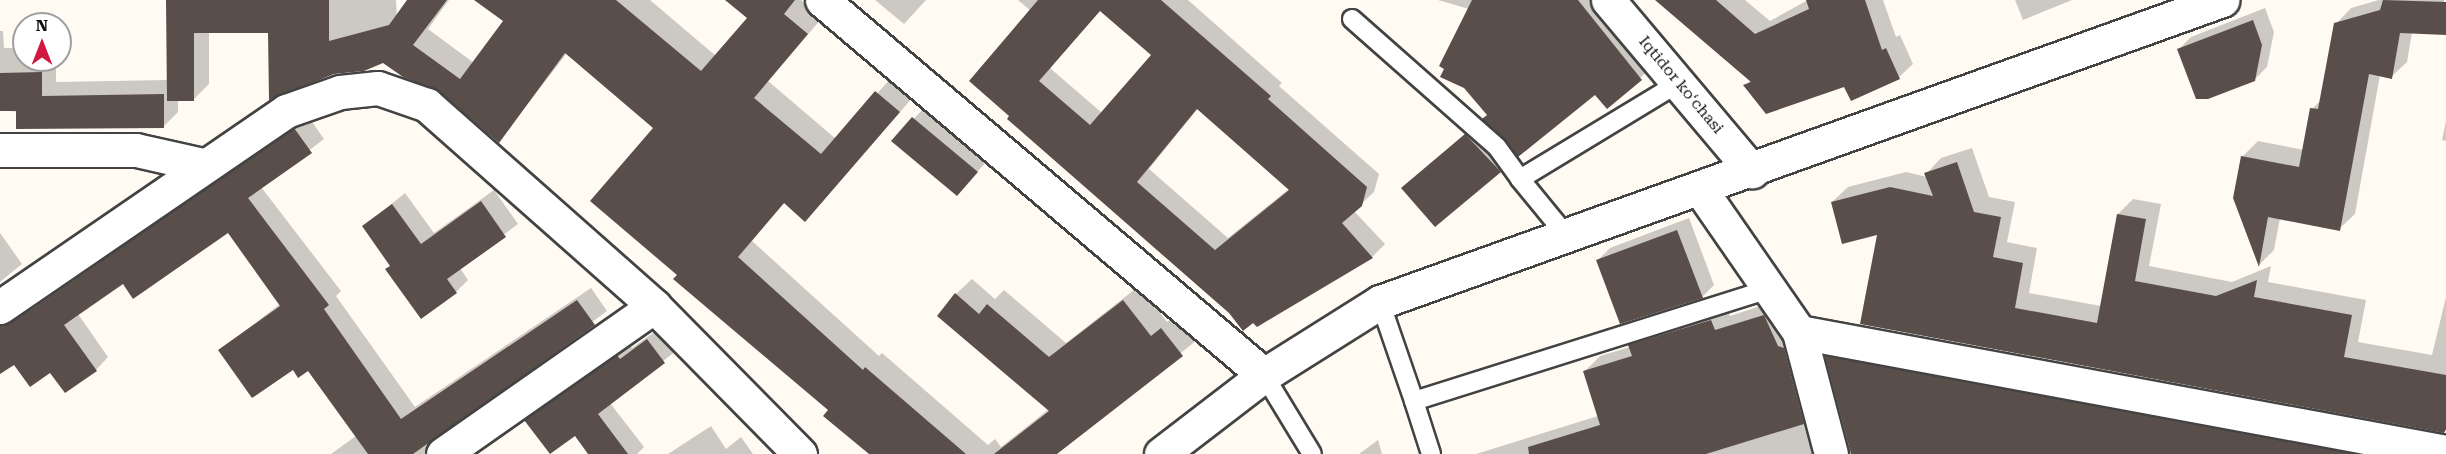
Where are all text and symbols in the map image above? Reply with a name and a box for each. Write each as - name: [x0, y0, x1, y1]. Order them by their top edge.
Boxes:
- north arrow: [12, 12, 72, 72]
- text: N: [36, 16, 48, 35]
- street label: Iqtidor koʻchasi: [1635, 32, 1727, 138]

